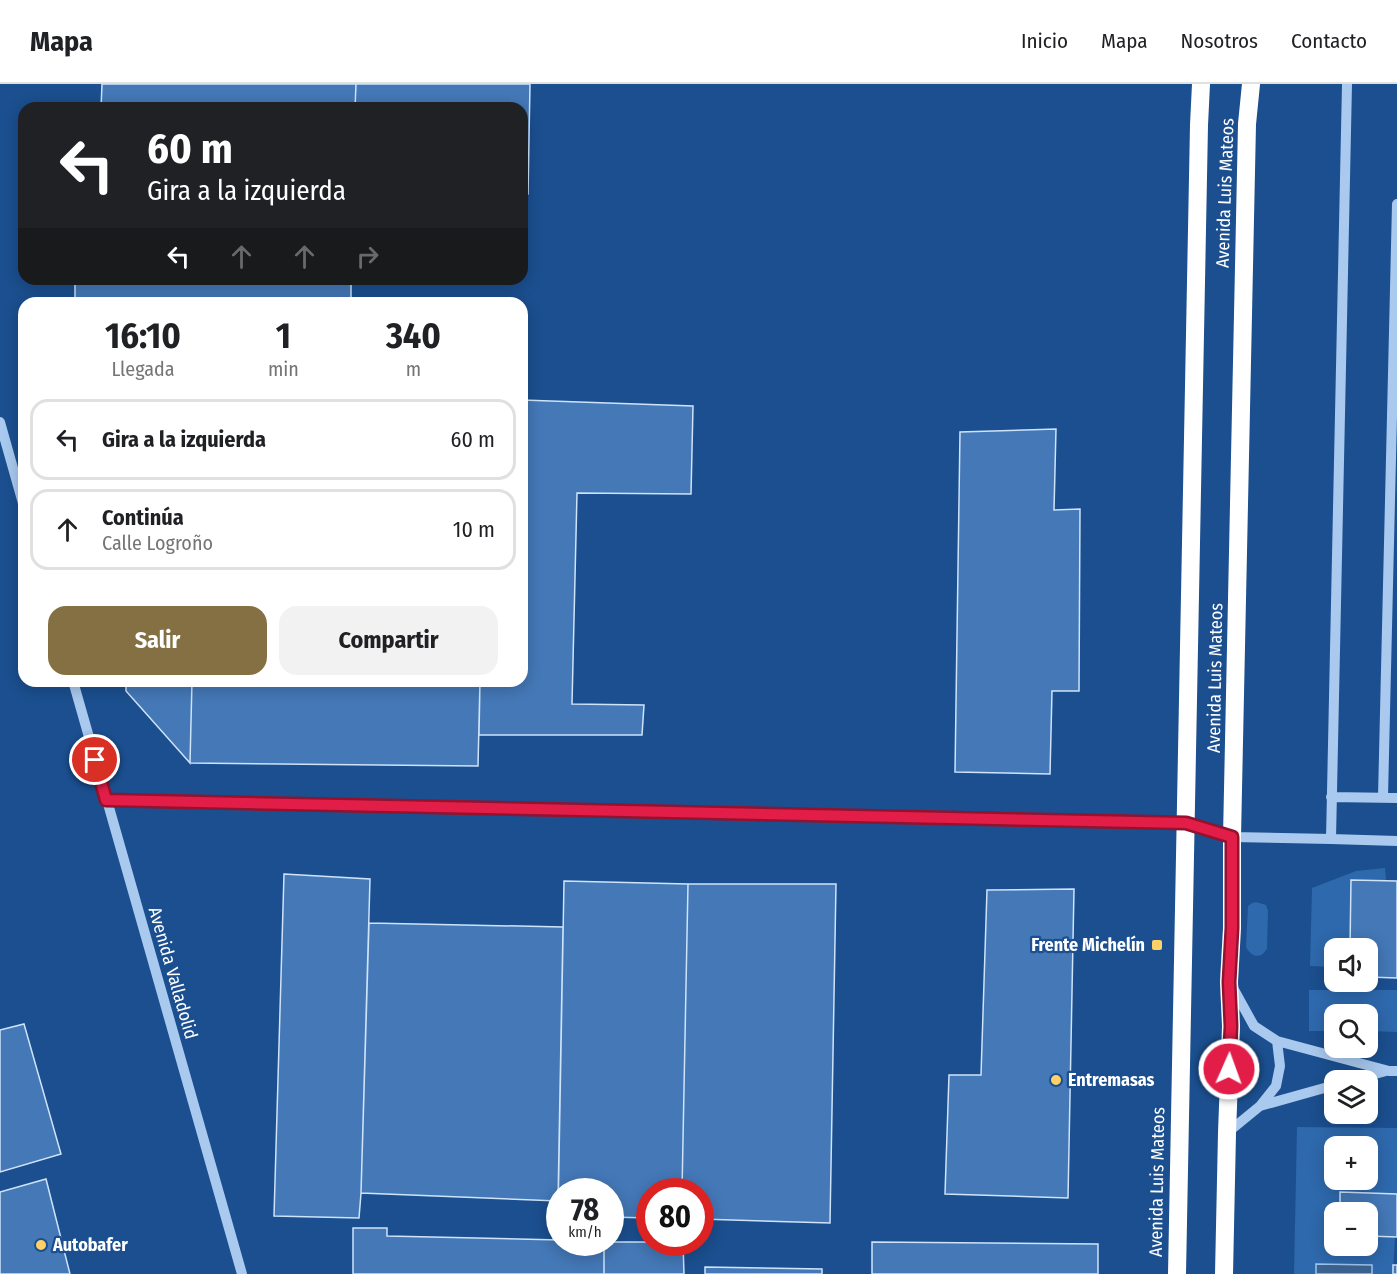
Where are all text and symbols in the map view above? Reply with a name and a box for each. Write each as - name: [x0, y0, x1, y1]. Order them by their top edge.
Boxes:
- text: Mapa: [30, 25, 93, 58]
- text: Inicio: [1021, 28, 1068, 54]
- text: Mapa: [1101, 28, 1148, 54]
- text: Nosotros: [1181, 28, 1258, 54]
- text: Contacto: [1291, 28, 1367, 54]
- street label: Avenida Luis Mateos: [1211, 117, 1239, 268]
- text: 60 m: [147, 124, 233, 174]
- icon: left: [48, 126, 126, 204]
- text: Gira a la izquierda: [147, 175, 346, 207]
- icon: left: [162, 240, 195, 273]
- icon: ahead: [225, 240, 258, 273]
- icon: ahead: [288, 240, 321, 273]
- icon: right: [351, 240, 384, 273]
- text: 16:10: [105, 314, 181, 358]
- text: 1: [276, 314, 291, 358]
- text: 340: [386, 314, 441, 358]
- text: Llegada: [111, 357, 174, 381]
- text: min: [268, 357, 299, 381]
- text: m: [406, 357, 421, 381]
- icon: left: [51, 423, 84, 456]
- text: Gira a la izquierda: [102, 426, 266, 453]
- text: 60 m: [451, 426, 495, 453]
- text: Continúa: [102, 504, 184, 531]
- icon: ahead: [51, 513, 84, 546]
- text: 10 m: [453, 516, 495, 543]
- text: Calle Logroño: [102, 531, 213, 555]
- street label: Avenida Luis Mateos: [1203, 603, 1227, 753]
- button: Salir: [48, 606, 267, 675]
- button: Compartir: [279, 606, 498, 675]
- pin: [69, 734, 120, 785]
- icon: arrive: [78, 743, 111, 776]
- street label: Avenida Valladolid: [144, 904, 202, 1042]
- place label: Frente Michelín: [1031, 934, 1145, 956]
- marker: Frente Michelín: [1150, 938, 1164, 952]
- map controls: [1324, 938, 1378, 1256]
- button: sound: [1324, 938, 1378, 992]
- button: search: [1324, 1004, 1378, 1058]
- position arrow: [1197, 1037, 1261, 1101]
- place label: Entremasas: [1068, 1069, 1155, 1091]
- button: layers: [1324, 1070, 1378, 1124]
- marker: Entremasas: [1049, 1073, 1063, 1087]
- street label: Avenida Luis Mateos: [1145, 1107, 1169, 1257]
- button: +: [1324, 1136, 1378, 1190]
- speed limit sign: 80: [636, 1178, 714, 1256]
- text: 78: [571, 1192, 599, 1228]
- button: −: [1324, 1202, 1378, 1256]
- text: km/h: [568, 1223, 602, 1241]
- place label: Autobafer: [52, 1234, 128, 1256]
- marker: Autobafer: [34, 1238, 48, 1252]

